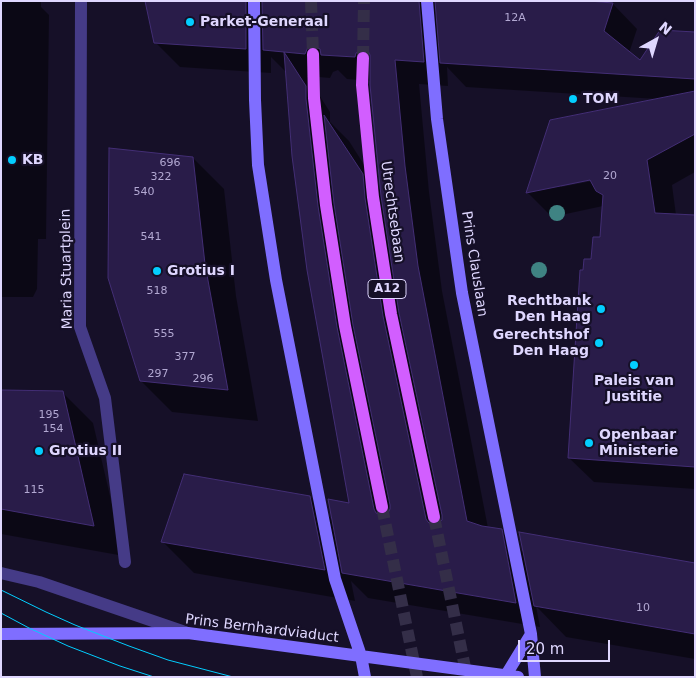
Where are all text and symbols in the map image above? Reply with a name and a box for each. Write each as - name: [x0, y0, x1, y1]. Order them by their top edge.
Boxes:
- house number: 12A: [504, 11, 526, 25]
- place label: Parket-Generaal: [200, 14, 328, 30]
- north arrow: [631, 15, 681, 65]
- marker: Parket-Generaal: [184, 16, 196, 28]
- text: N: [656, 18, 675, 38]
- place label: TOM: [583, 91, 618, 107]
- marker: TOM: [567, 93, 579, 105]
- place label: KB: [22, 152, 44, 168]
- marker: KB: [6, 154, 18, 166]
- house number: 696: [160, 156, 180, 170]
- street label: Utrechtsebaan: [377, 160, 407, 264]
- house number: 20: [603, 169, 617, 183]
- house number: 322: [151, 170, 171, 184]
- house number: 540: [134, 185, 154, 199]
- street label: Maria Stuartplein: [58, 209, 76, 329]
- street label: Prins Clauslaan: [457, 210, 491, 318]
- house number: 541: [141, 230, 161, 244]
- place label: Grotius I: [167, 263, 235, 279]
- marker: Grotius I: [151, 265, 163, 277]
- road number: A12: [368, 280, 406, 298]
- house number: 518: [147, 284, 167, 298]
- place label: Rechtbank Den Haag: [507, 293, 591, 326]
- marker: Rechtbank Den Haag: [595, 303, 607, 315]
- house number: 555: [154, 327, 174, 341]
- place label: Gerechtshof Den Haag: [493, 327, 589, 360]
- marker: Gerechtshof Den Haag: [593, 337, 605, 349]
- house number: 377: [175, 350, 195, 364]
- marker: Paleis van Justitie: [628, 359, 640, 371]
- house number: 297: [148, 367, 168, 381]
- house number: 296: [193, 372, 213, 386]
- place label: Paleis van Justitie: [594, 373, 674, 406]
- house number: 195: [39, 408, 59, 422]
- house number: 154: [43, 422, 63, 436]
- place label: Openbaar Ministerie: [599, 427, 678, 460]
- marker: Openbaar Ministerie: [583, 437, 595, 449]
- place label: Grotius II: [49, 443, 122, 459]
- marker: Grotius II: [33, 445, 45, 457]
- house number: 115: [24, 483, 44, 497]
- house number: 10: [636, 601, 650, 615]
- street label: Prins Bernhardviaduct: [184, 611, 340, 647]
- scale bar: [521, 630, 614, 662]
- text: 20 m: [526, 640, 564, 658]

